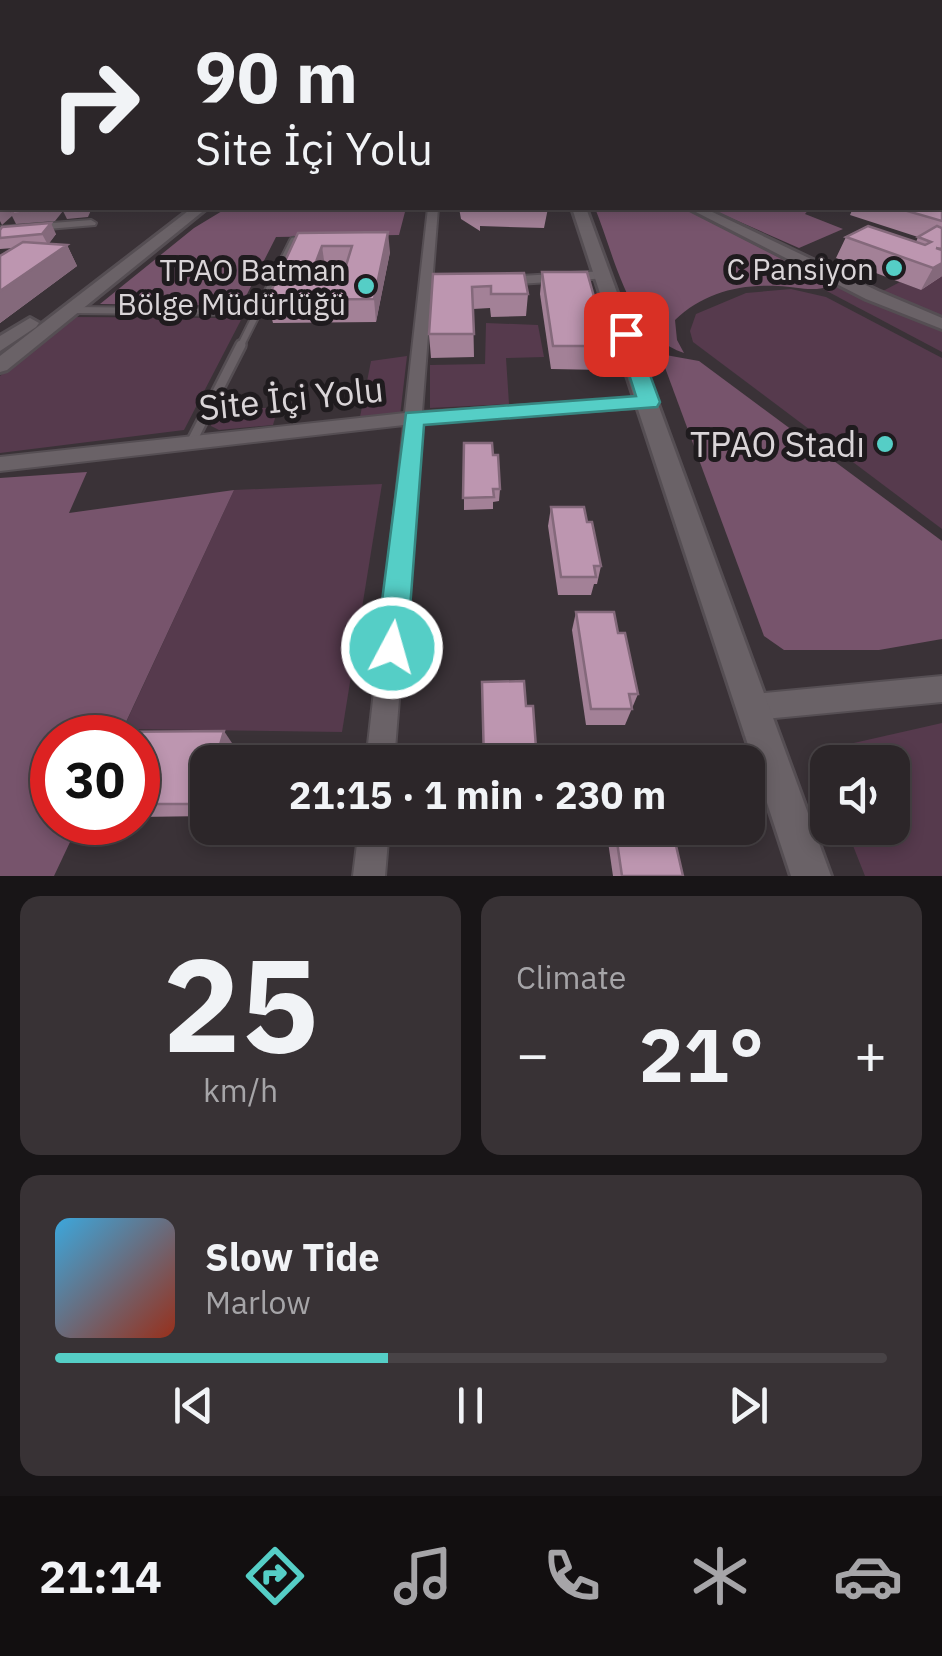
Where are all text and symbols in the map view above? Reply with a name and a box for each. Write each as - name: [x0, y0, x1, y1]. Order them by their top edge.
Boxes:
- text: 90 m: [195, 31, 358, 122]
- icon: right: [30, 40, 160, 170]
- text: Site İçi Yolu: [195, 119, 433, 177]
- place label: C Pansiyon: [727, 249, 874, 288]
- place label: TPAO Batman Bölge Müdürlüğü: [117, 250, 346, 323]
- marker: C Pansiyon: [883, 257, 905, 279]
- marker: TPAO Batman Bölge Müdürlüğü: [355, 275, 377, 297]
- pin: [584, 292, 669, 377]
- icon: arrive: [599, 307, 654, 362]
- street label: Site İçi Yolu: [197, 365, 385, 431]
- place label: TPAO Stadı: [690, 421, 865, 467]
- marker: TPAO Stadı: [874, 433, 896, 455]
- position arrow: [340, 596, 444, 700]
- speed limit sign: 30: [30, 715, 160, 845]
- map controls: [810, 745, 910, 845]
- button: sound: [810, 745, 910, 845]
- text: 21:15 · 1 min · 230 m: [289, 770, 666, 819]
- text: 25: [162, 919, 319, 1088]
- text: Climate: [516, 956, 626, 998]
- text: 21°: [639, 1005, 764, 1103]
- text: −: [516, 1018, 549, 1089]
- text: +: [854, 1018, 887, 1089]
- text: km/h: [203, 1069, 278, 1111]
- text: Slow Tide: [205, 1232, 380, 1281]
- text: Marlow: [205, 1281, 311, 1323]
- icon: previous: [166, 1378, 221, 1433]
- icon: pause: [443, 1378, 498, 1433]
- icon: next: [721, 1378, 776, 1433]
- icon: directions: [240, 1541, 310, 1611]
- icon: music: [388, 1541, 458, 1611]
- icon: phone: [537, 1541, 607, 1611]
- icon: climate: [685, 1541, 755, 1611]
- icon: car: [833, 1541, 903, 1611]
- text: 21:14: [39, 1547, 162, 1605]

